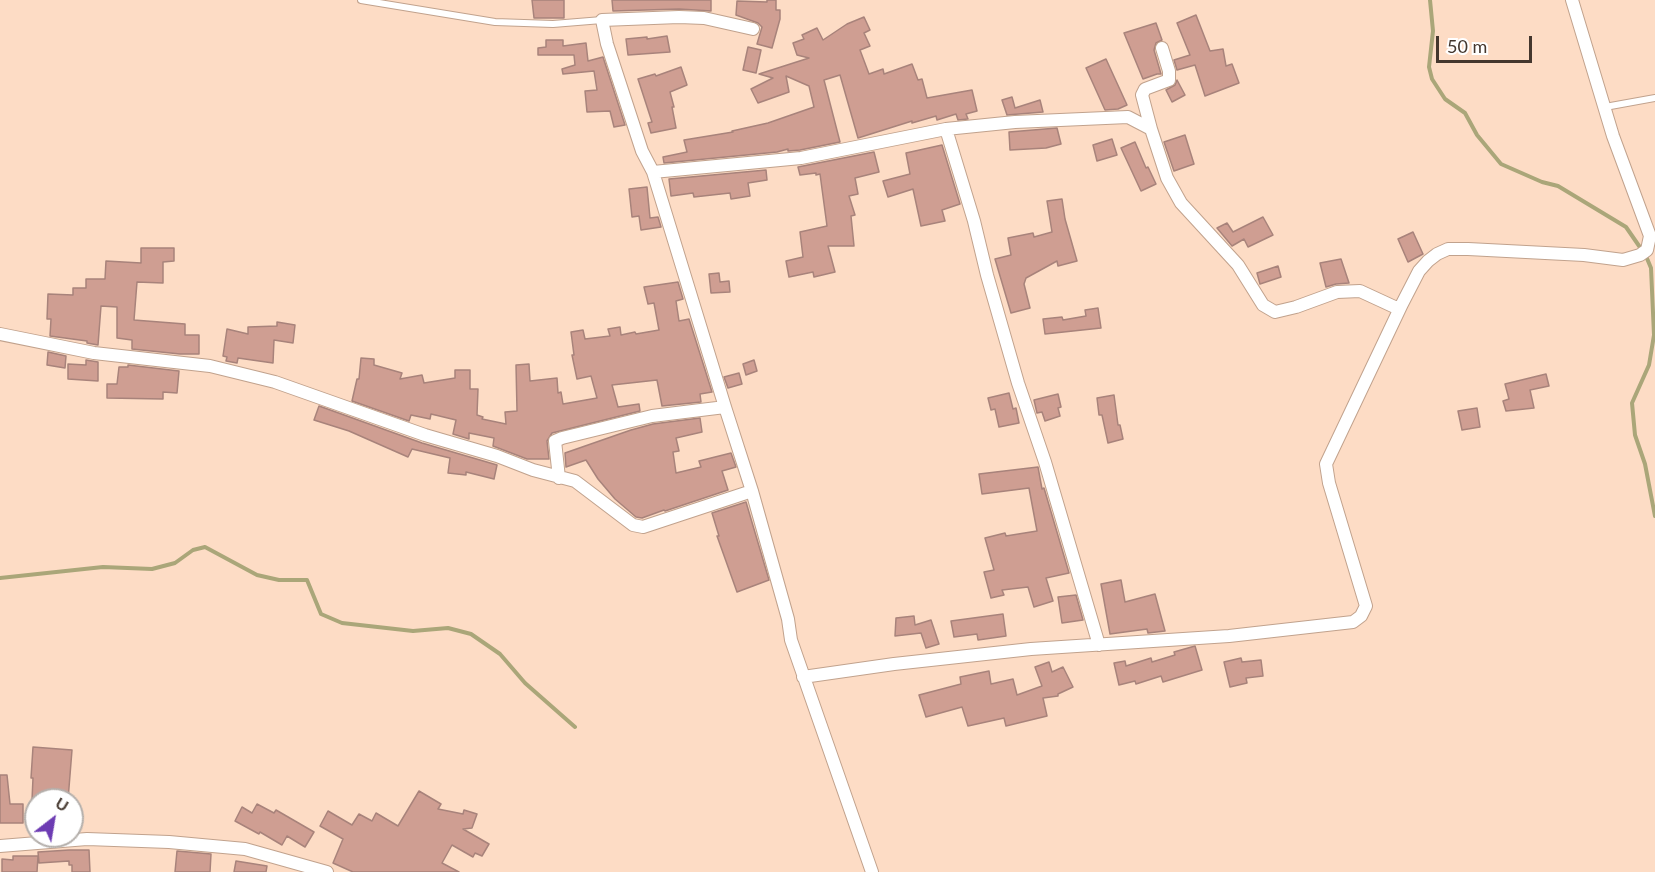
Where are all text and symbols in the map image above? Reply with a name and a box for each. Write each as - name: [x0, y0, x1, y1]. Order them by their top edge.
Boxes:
- scale bar: [1439, 24, 1535, 62]
- text: 50 m: [1447, 35, 1487, 57]
- north arrow: [24, 788, 84, 848]
- text: U: [53, 793, 72, 815]

